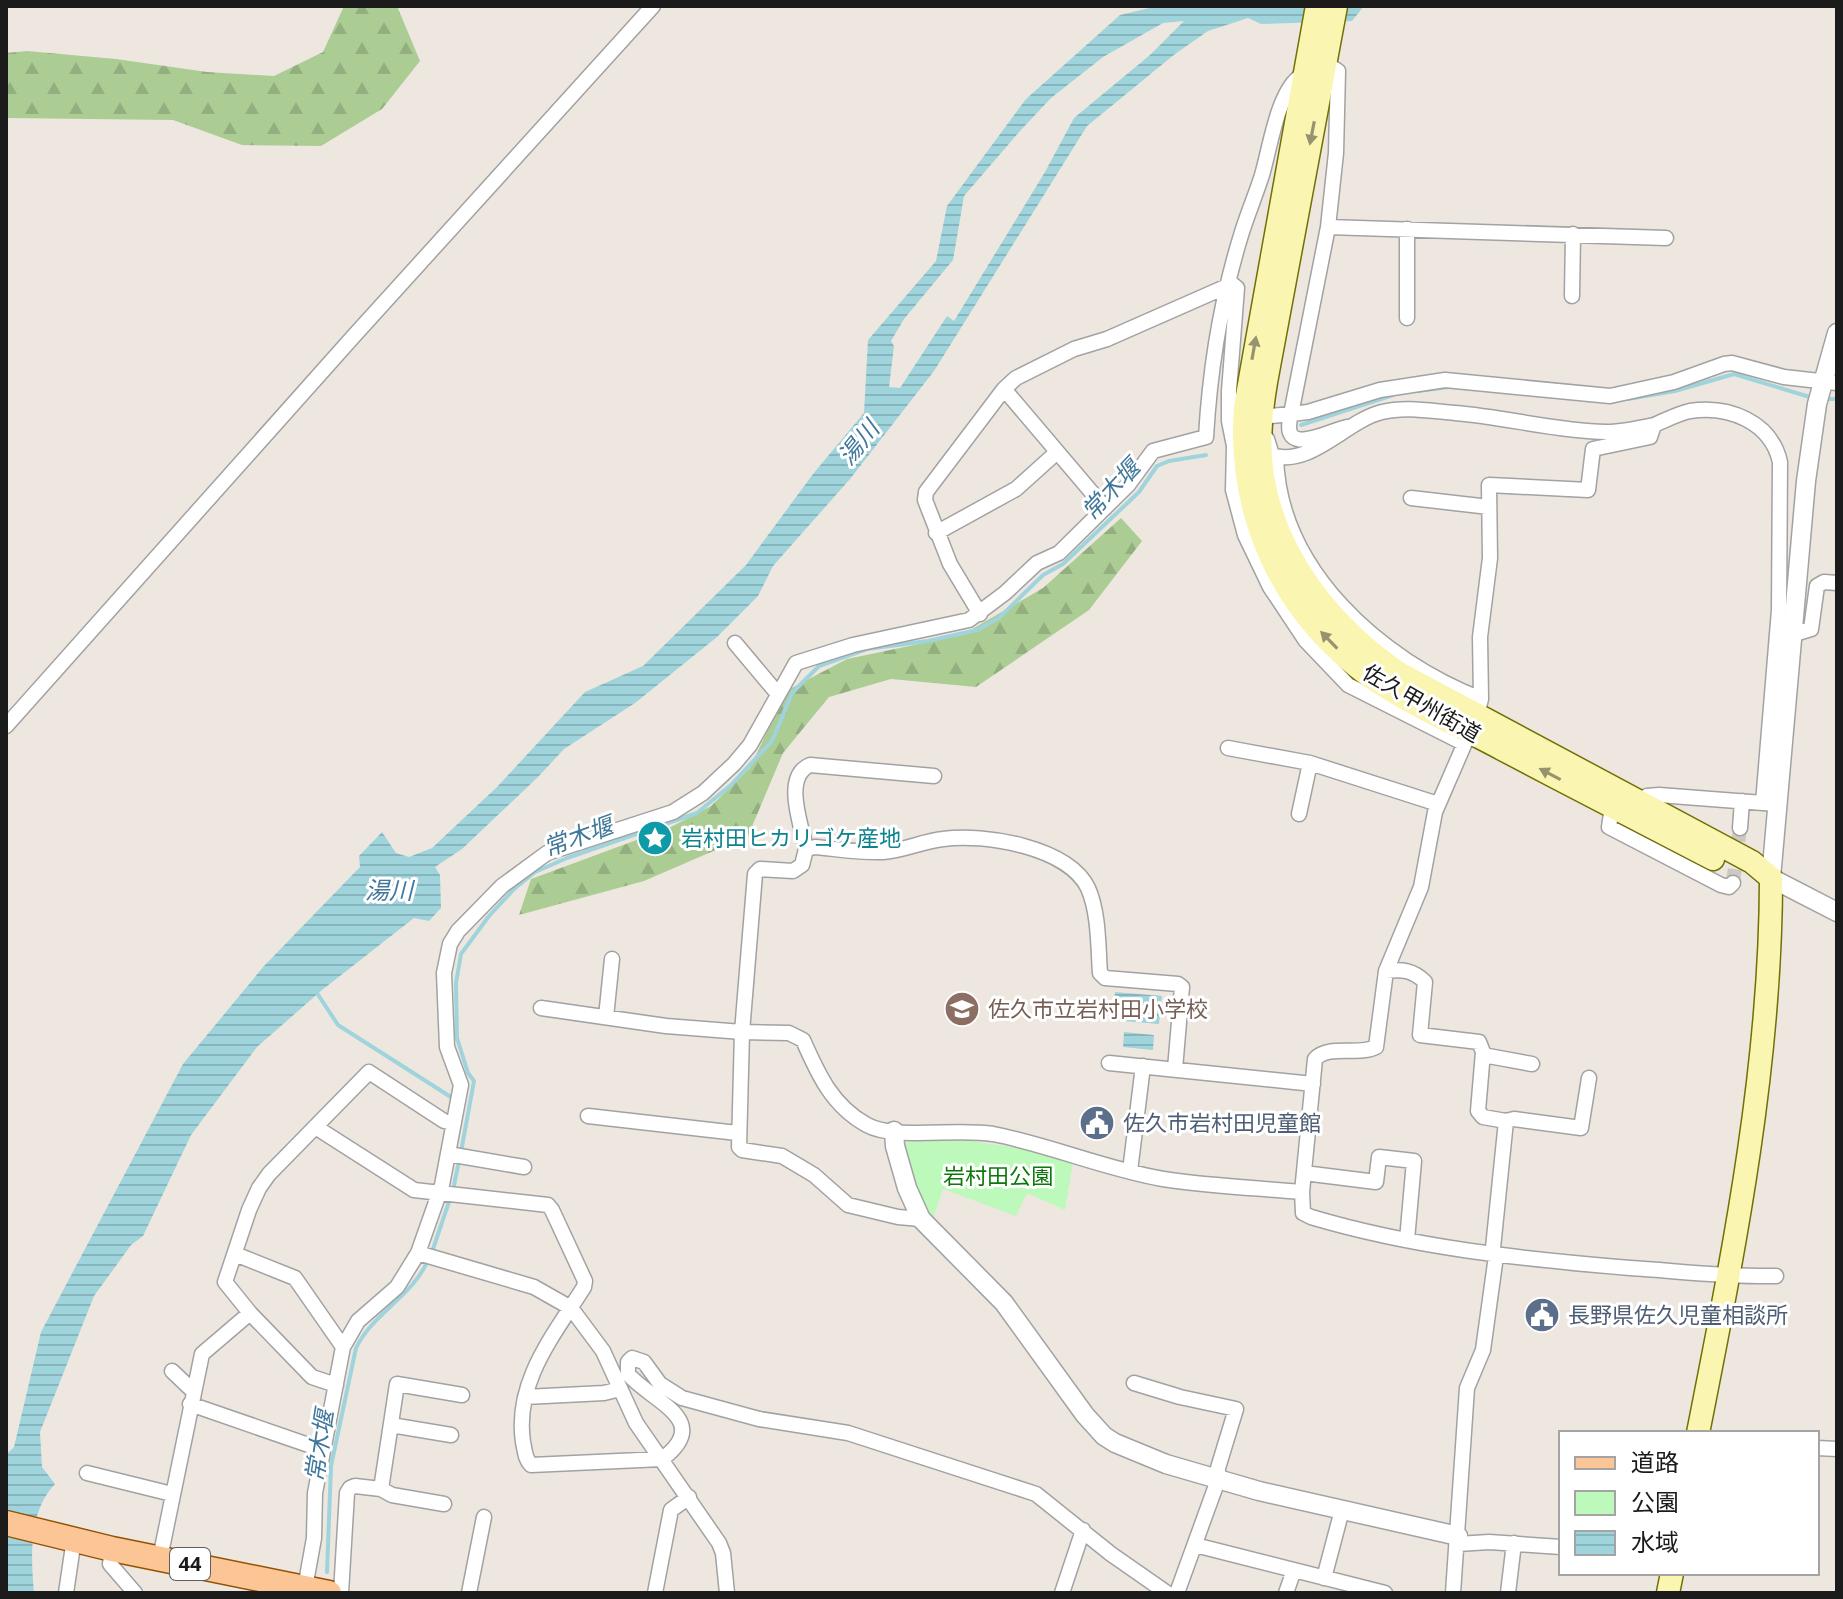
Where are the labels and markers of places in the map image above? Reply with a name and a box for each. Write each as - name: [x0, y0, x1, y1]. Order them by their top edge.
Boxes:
- place icon: 岩村田ヒカリゴケ産地: [636, 819, 674, 857]
- place label: 岩村田ヒカリゴケ産地: [681, 822, 901, 852]
- school or university icon: 佐久市立岩村田小学校: [943, 990, 981, 1028]
- place label: 佐久市立岩村田小学校: [988, 993, 1208, 1023]
- public building icon: 佐久市岩村田児童館: [1078, 1104, 1116, 1142]
- place label: 佐久市岩村田児童館: [1123, 1107, 1321, 1137]
- public building icon: 長野県佐久児童相談所: [1523, 1296, 1561, 1334]
- place label: 長野県佐久児童相談所: [1568, 1299, 1788, 1329]

